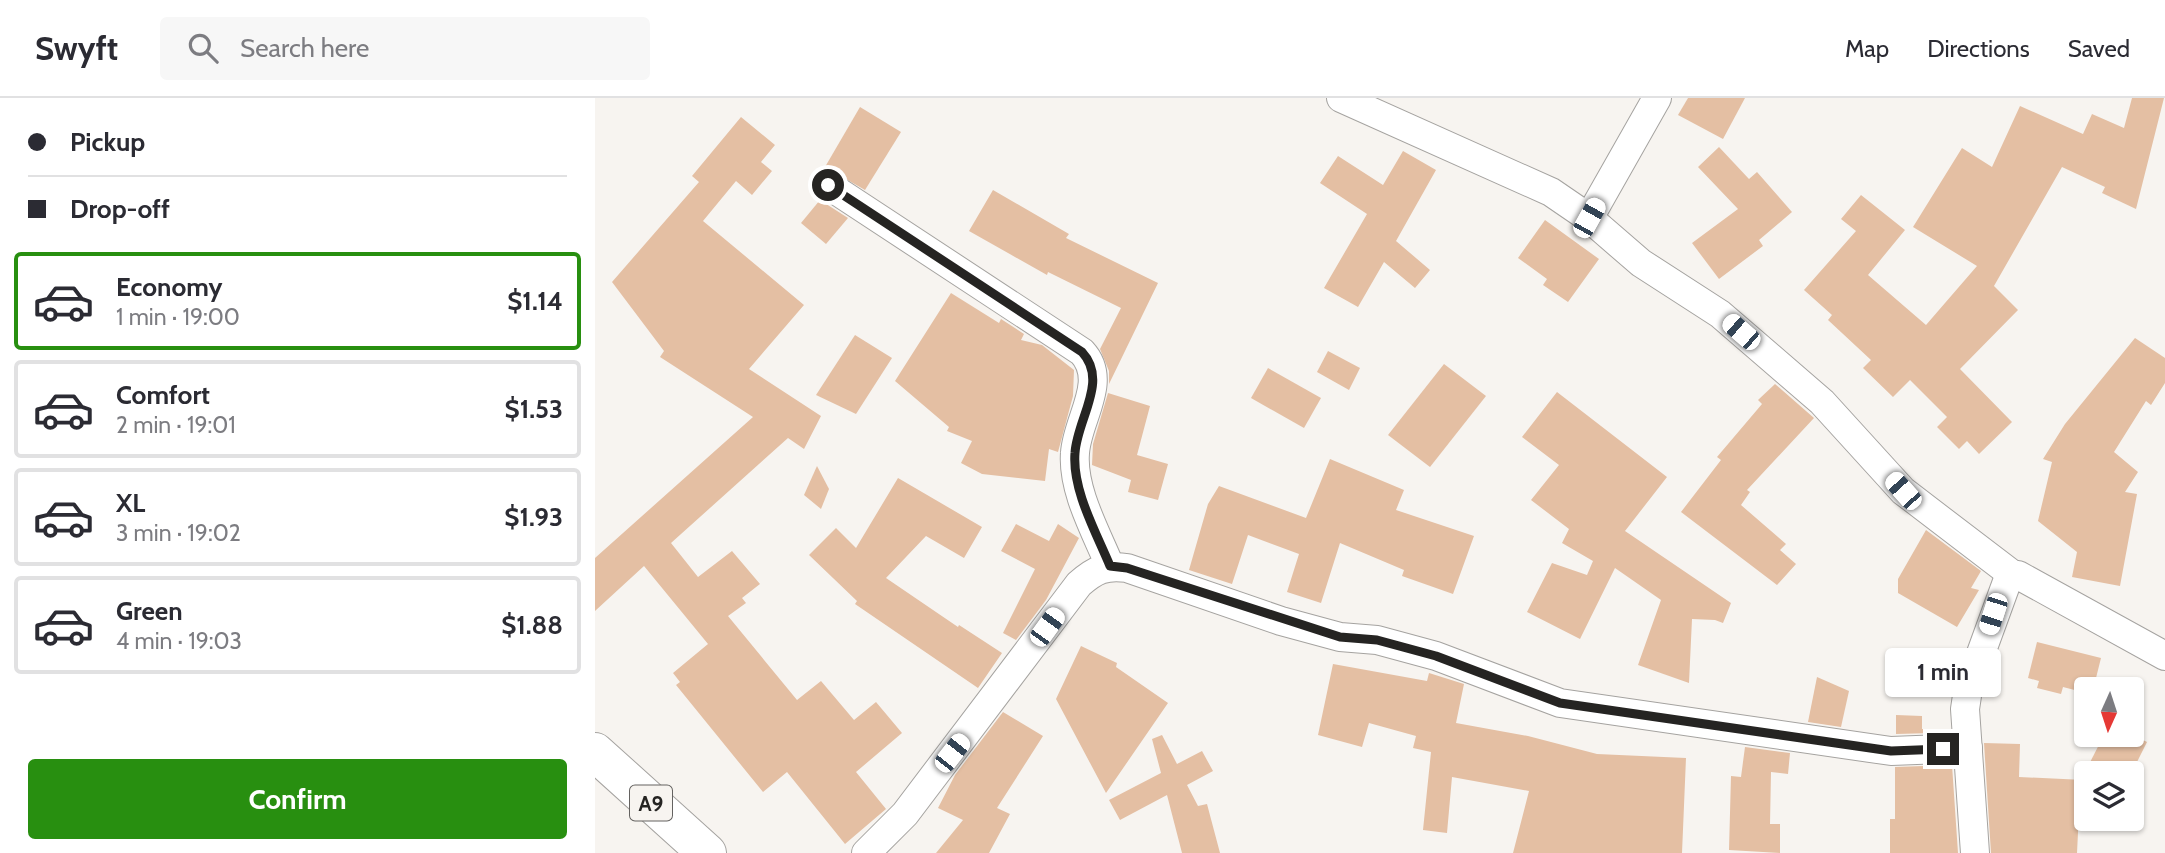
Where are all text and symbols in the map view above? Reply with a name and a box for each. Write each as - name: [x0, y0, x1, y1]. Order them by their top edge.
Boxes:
- search box: [160, 17, 650, 80]
- text: Swyft: [35, 28, 118, 68]
- icon: search: [184, 29, 222, 67]
- text: Search here: [240, 32, 369, 64]
- text: Map: [1845, 34, 1889, 63]
- text: Directions: [1927, 34, 2030, 63]
- text: Saved: [2068, 34, 2130, 63]
- text: Pickup: [70, 126, 145, 158]
- route start: [812, 169, 844, 201]
- text: Drop-off: [70, 193, 170, 225]
- car: [1570, 195, 1609, 241]
- icon: car: [32, 270, 95, 333]
- text: Economy: [116, 271, 222, 303]
- text: $1.14: [507, 285, 563, 317]
- text: 1 min · 19:00: [116, 303, 240, 331]
- car: [1719, 310, 1764, 354]
- icon: car: [32, 378, 95, 441]
- text: Comfort: [116, 379, 210, 411]
- text: $1.53: [505, 393, 563, 425]
- text: 2 min · 19:01: [116, 411, 236, 439]
- car: [1882, 468, 1925, 514]
- icon: car: [32, 486, 95, 549]
- text: XL: [116, 487, 145, 519]
- text: $1.93: [504, 501, 563, 533]
- text: 3 min · 19:02: [116, 519, 241, 547]
- car: [1977, 591, 2010, 637]
- icon: car: [32, 594, 95, 657]
- text: Green: [116, 595, 183, 627]
- car: [1027, 604, 1068, 650]
- text: $1.88: [501, 609, 563, 641]
- text: 4 min · 19:03: [116, 627, 242, 655]
- callout: 1 min: [1885, 648, 2001, 696]
- text: 1 min: [1917, 658, 1969, 686]
- north arrow: [2074, 677, 2144, 747]
- map controls: [2074, 677, 2144, 831]
- car: [931, 730, 974, 776]
- route end: [1927, 733, 1959, 765]
- button: Confirm: [28, 759, 567, 839]
- button: layers: [2074, 761, 2144, 831]
- road number: A9: [630, 786, 672, 820]

